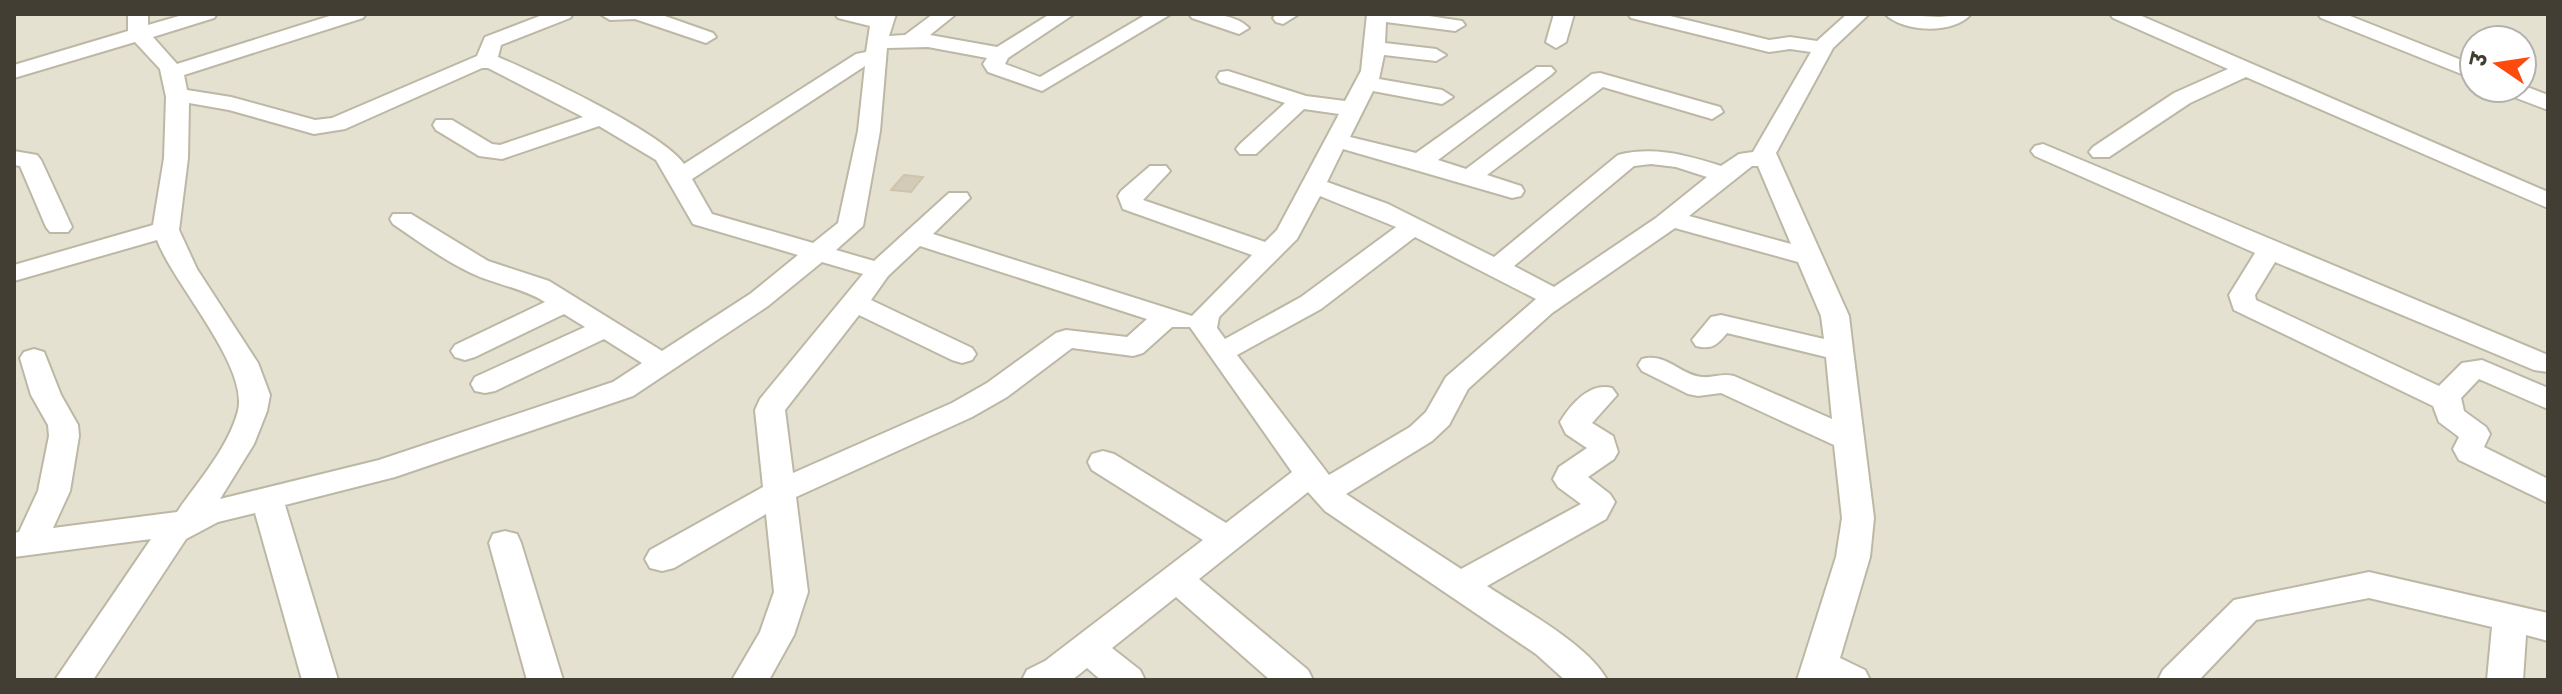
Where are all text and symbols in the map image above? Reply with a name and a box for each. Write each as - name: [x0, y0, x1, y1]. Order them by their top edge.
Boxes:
- north arrow: [2458, 24, 2538, 104]
- text: उ: [2462, 50, 2496, 70]

